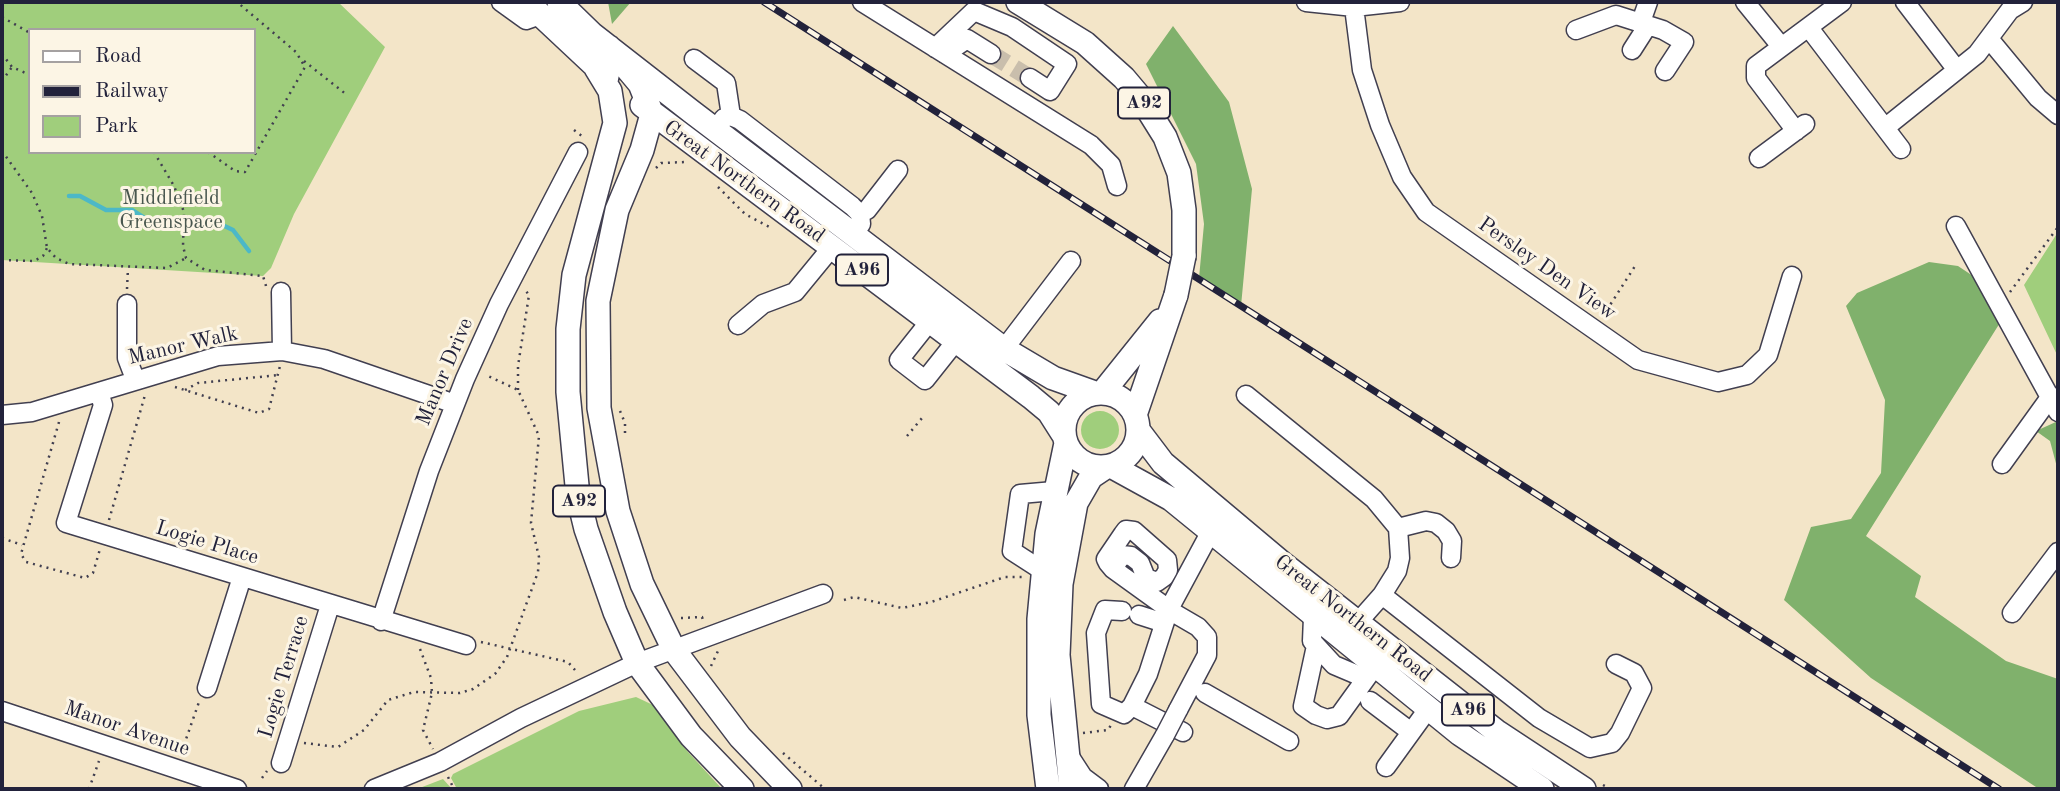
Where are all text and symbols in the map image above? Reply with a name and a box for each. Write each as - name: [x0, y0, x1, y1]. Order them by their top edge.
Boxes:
- legend: [28, 28, 256, 154]
- text: Road: [95, 46, 142, 67]
- text: Railway: [95, 81, 169, 102]
- road number: A92: [1118, 88, 1170, 118]
- street label: Great Northern Road: [658, 115, 830, 249]
- text: Park: [95, 116, 138, 137]
- park label: Middlefield Greenspace: [119, 185, 223, 235]
- street label: Persley Den View: [1473, 212, 1621, 326]
- road number: A96: [836, 254, 888, 286]
- street label: Manor Drive: [411, 314, 479, 430]
- street label: Manor Walk: [126, 321, 240, 371]
- road number: A92: [553, 486, 605, 516]
- street label: Logie Place: [153, 515, 261, 571]
- street label: Great Northern Road: [1269, 550, 1437, 688]
- street label: Logie Terrace: [253, 613, 315, 741]
- road number: A96: [1442, 694, 1494, 726]
- street label: Manor Avenue: [61, 696, 193, 762]

